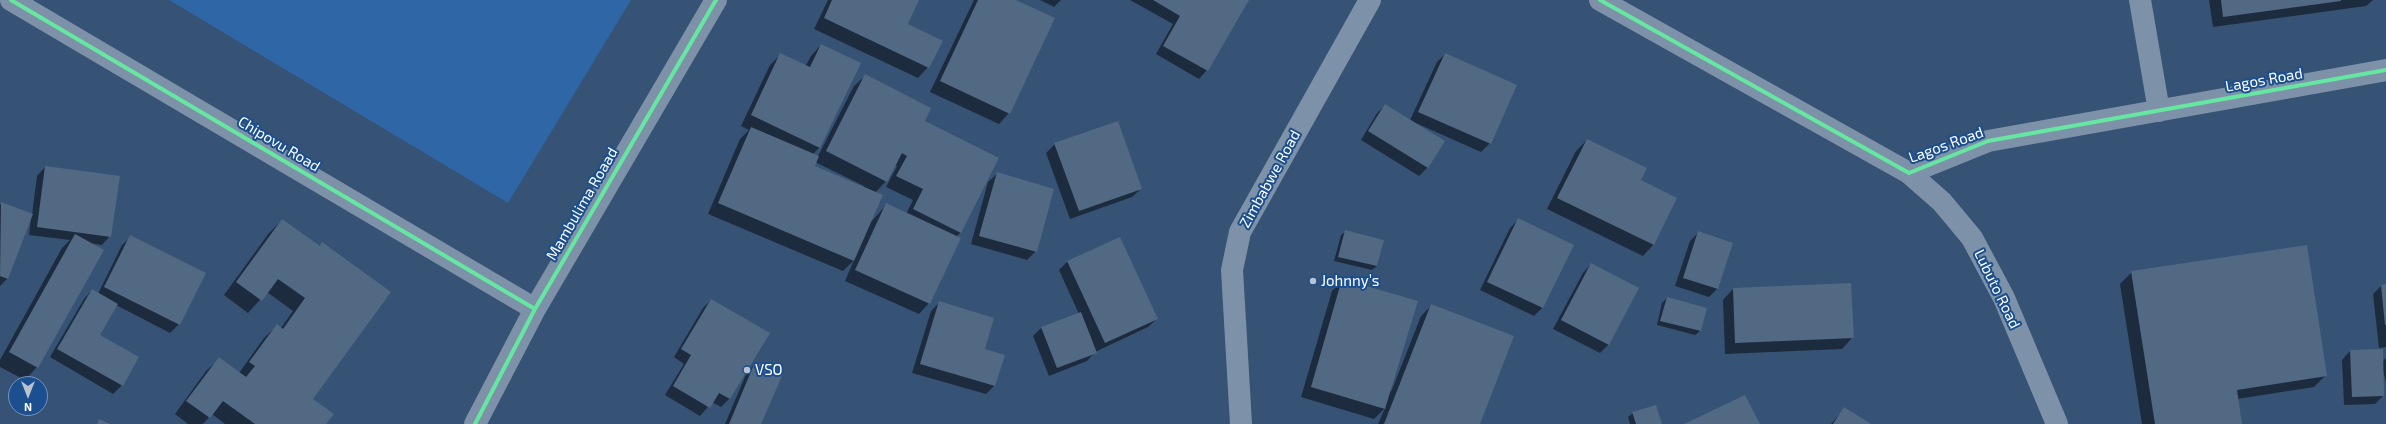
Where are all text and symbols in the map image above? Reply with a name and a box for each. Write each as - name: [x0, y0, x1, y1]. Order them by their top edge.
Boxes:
- street label: Lagos Road: [2224, 64, 2304, 96]
- street label: Chipovu Road: [235, 112, 323, 176]
- street label: Lagos Road: [1906, 123, 1986, 167]
- street label: Zimbabwe Road: [1236, 127, 1304, 231]
- street label: Mambulima Roaad: [542, 144, 622, 264]
- street label: Lubuto Road: [1970, 247, 2024, 331]
- place label: Johnny’s: [1321, 272, 1379, 290]
- marker: Johnny’s: [1308, 276, 1318, 286]
- place label: VSO: [755, 361, 783, 379]
- marker: VSO: [742, 365, 752, 375]
- north arrow: [8, 376, 48, 416]
- text: N: [24, 401, 32, 414]

